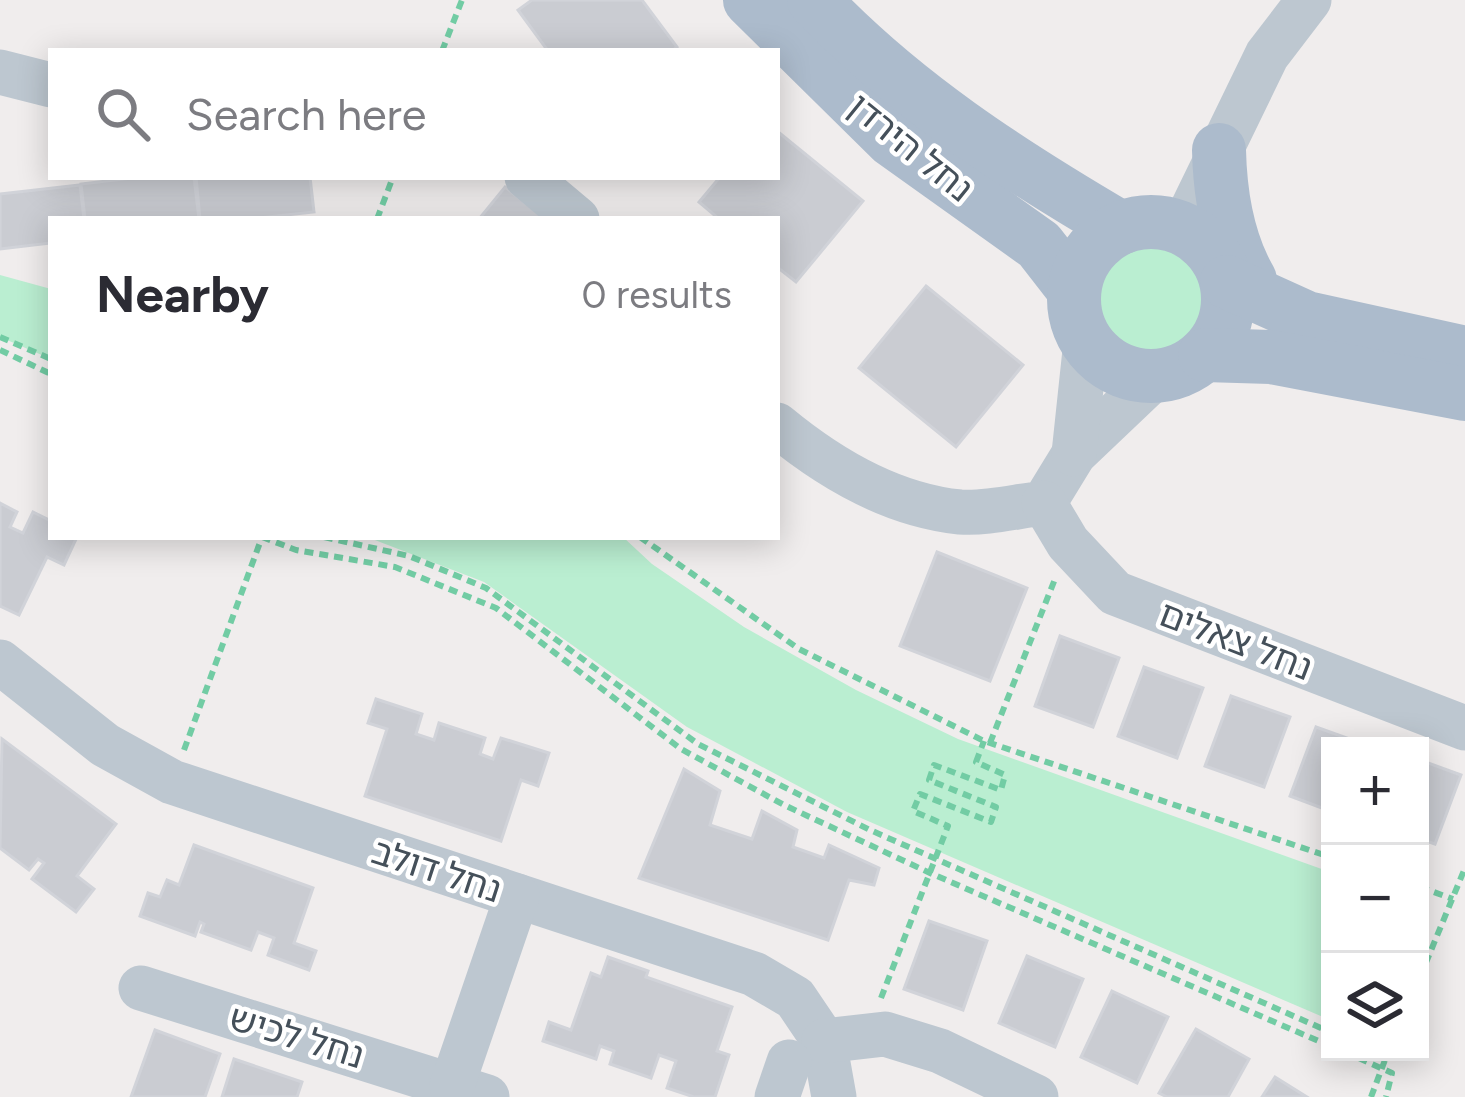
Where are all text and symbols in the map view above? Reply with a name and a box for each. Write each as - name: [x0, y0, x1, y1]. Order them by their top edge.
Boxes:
- search box: [48, 48, 780, 180]
- icon: search: [90, 81, 156, 147]
- street label: נחל הירדן: [840, 84, 982, 211]
- text: Search here: [186, 87, 426, 141]
- text: Nearby: [96, 264, 269, 325]
- text: 0 results: [581, 271, 732, 318]
- street label: נחל צאלים: [1153, 592, 1318, 689]
- map controls: [1321, 737, 1429, 1061]
- button: +: [1321, 737, 1429, 845]
- street label: נחל דולב: [367, 829, 507, 912]
- button: −: [1321, 845, 1429, 953]
- button: layers: [1321, 953, 1429, 1061]
- street label: נחל לכיש: [224, 996, 369, 1077]

